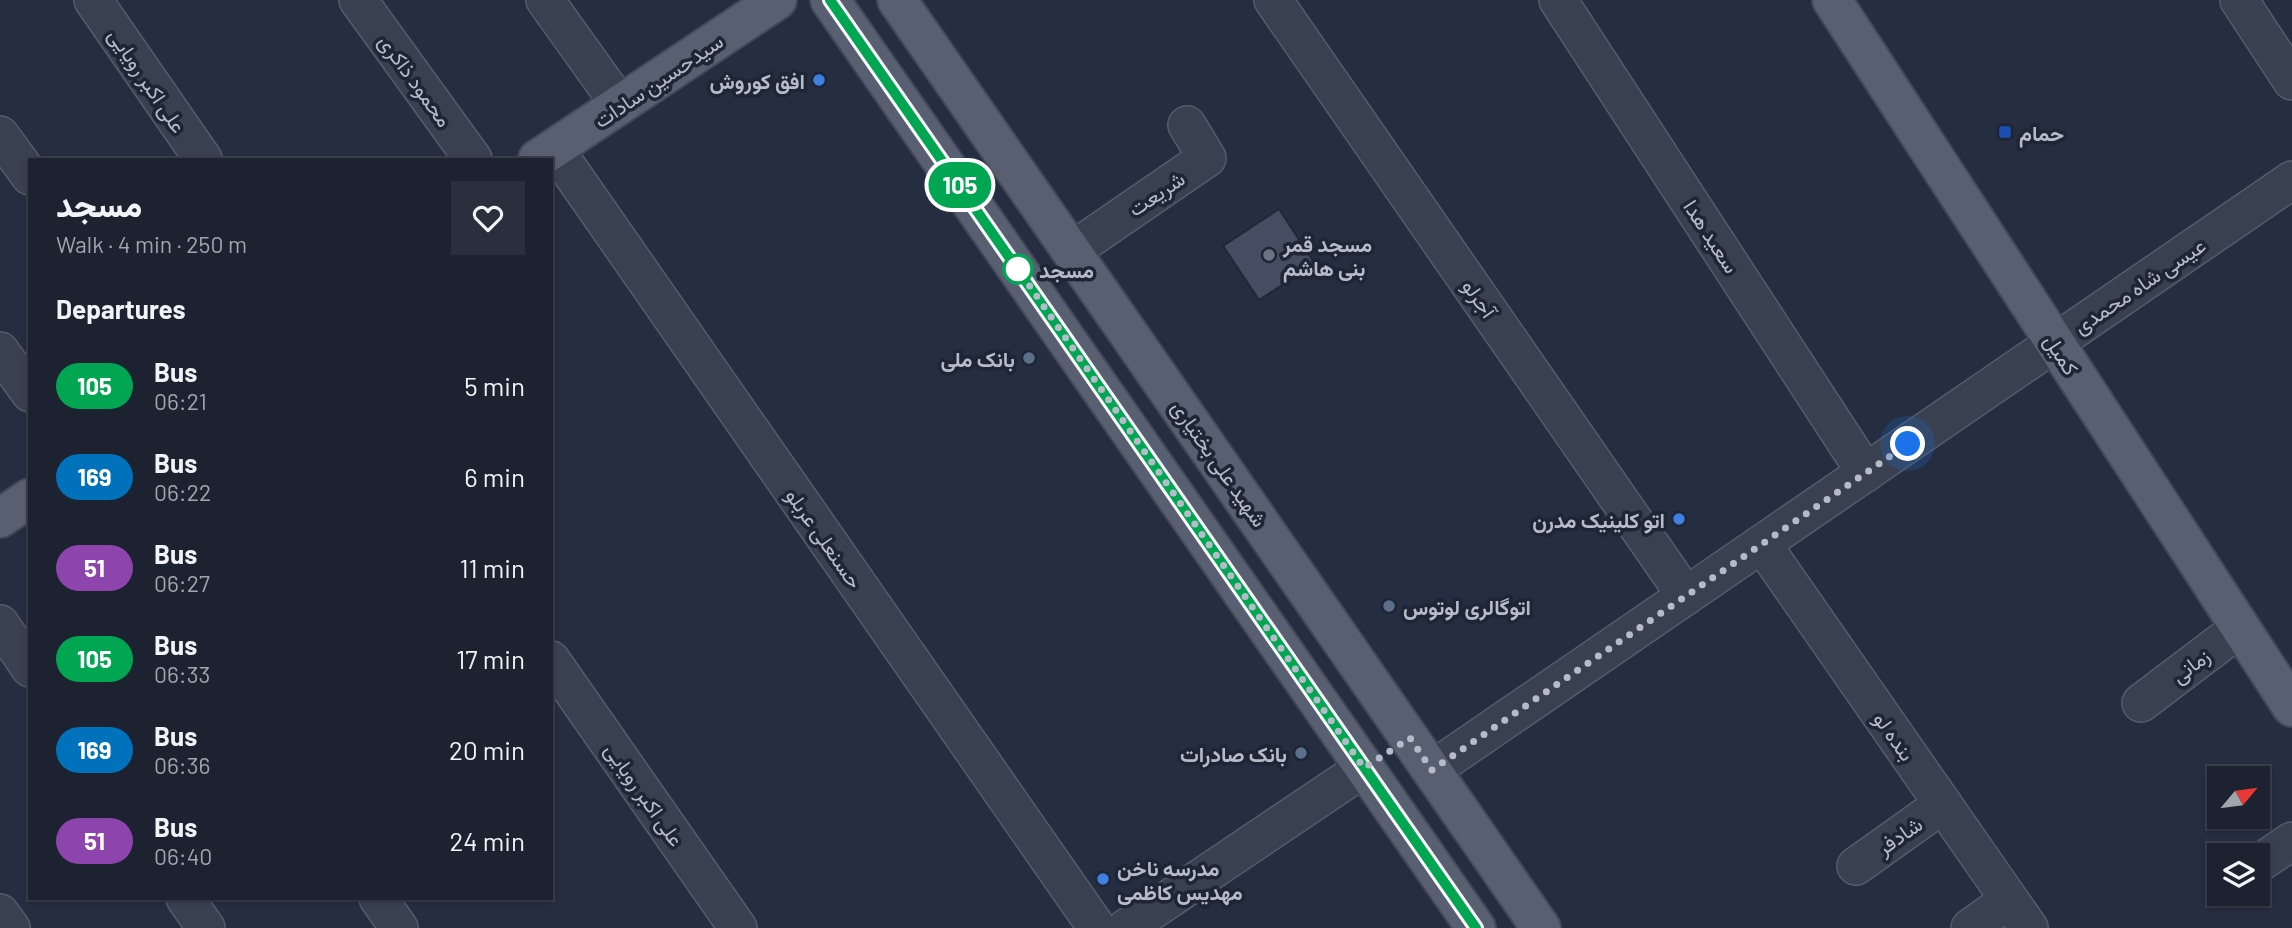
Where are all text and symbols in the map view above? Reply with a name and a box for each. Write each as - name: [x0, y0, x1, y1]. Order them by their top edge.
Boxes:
- street label: علی اکبر رویایی: [102, 23, 192, 138]
- street label: سیدحسین سادات: [589, 28, 728, 133]
- street label: محمود ذاکری: [372, 29, 458, 132]
- place label: افق کوروش: [710, 68, 805, 95]
- marker: افق کوروش: [811, 72, 827, 88]
- place label: حمام: [2019, 120, 2064, 148]
- marker: حمام: [1997, 124, 2013, 140]
- line badge: 105: [920, 162, 1000, 208]
- street label: شریعت: [1123, 165, 1190, 223]
- text: 105: [942, 170, 978, 199]
- button: heart: [451, 181, 525, 255]
- text: مسجد: [56, 184, 142, 224]
- street label: سعید هدا: [1678, 195, 1745, 278]
- text: Walk · 4 min · 250 m: [56, 230, 247, 258]
- place label: مسجد قمر بنی هاشم: [1282, 231, 1372, 283]
- street label: عیسی شاه محمدی: [2068, 232, 2210, 339]
- marker: مسجد قمر بنی هاشم: [1261, 247, 1277, 263]
- marker: مسجد: [1003, 254, 1033, 284]
- place label: مسجد: [1039, 257, 1094, 283]
- street label: آجرلو: [1456, 274, 1503, 325]
- text: Departures: [56, 293, 186, 324]
- street label: کمیل: [2039, 329, 2084, 380]
- place label: بانک ملی: [941, 346, 1015, 372]
- marker: بانک ملی: [1021, 350, 1037, 366]
- text: Bus: [154, 356, 197, 387]
- text: 5 min: [464, 370, 525, 401]
- text: 105: [77, 371, 112, 400]
- text: 06:21: [154, 387, 207, 415]
- street label: شهید علی بختیاری: [1165, 395, 1273, 532]
- your location: [1890, 426, 1925, 461]
- text: Bus: [154, 447, 197, 478]
- text: 6 min: [464, 461, 525, 492]
- text: 169: [77, 462, 112, 491]
- text: 06:22: [154, 478, 211, 506]
- street label: حسنعلی عربلو: [780, 483, 869, 594]
- place label: اتو کلینیک مدرن: [1532, 507, 1665, 534]
- marker: اتو کلینیک مدرن: [1671, 511, 1687, 527]
- text: Bus: [154, 538, 197, 569]
- text: 11 min: [459, 552, 525, 583]
- text: 51: [84, 553, 105, 582]
- text: 06:27: [154, 569, 210, 597]
- place label: اتوگالری لوتوس: [1403, 594, 1531, 621]
- marker: اتوگالری لوتوس: [1381, 598, 1397, 614]
- text: Bus: [154, 629, 197, 660]
- street label: زمانی: [2166, 642, 2215, 689]
- text: 17 min: [456, 643, 525, 674]
- text: 105: [77, 644, 112, 673]
- text: 06:33: [154, 660, 210, 688]
- street label: بنده لو: [1868, 707, 1921, 766]
- text: Bus: [154, 720, 197, 751]
- text: 20 min: [449, 734, 525, 765]
- text: 169: [77, 735, 112, 764]
- street label: علی اکبر رویایی: [599, 737, 690, 852]
- place label: بانک صادرات: [1180, 741, 1287, 768]
- marker: بانک صادرات: [1293, 745, 1309, 761]
- text: 06:36: [154, 751, 210, 779]
- north arrow: [2207, 766, 2270, 830]
- map controls: [2207, 766, 2270, 906]
- street label: شادفر: [1871, 810, 1928, 862]
- text: Bus: [154, 811, 197, 842]
- text: 24 min: [449, 825, 525, 856]
- text: 51: [84, 826, 105, 855]
- text: 06:40: [154, 842, 212, 870]
- button: layers: [2207, 843, 2270, 906]
- place label: مدرسه ناخن مهدیس کاظمی: [1117, 855, 1243, 906]
- marker: مدرسه ناخن مهدیس کاظمی: [1095, 871, 1111, 887]

